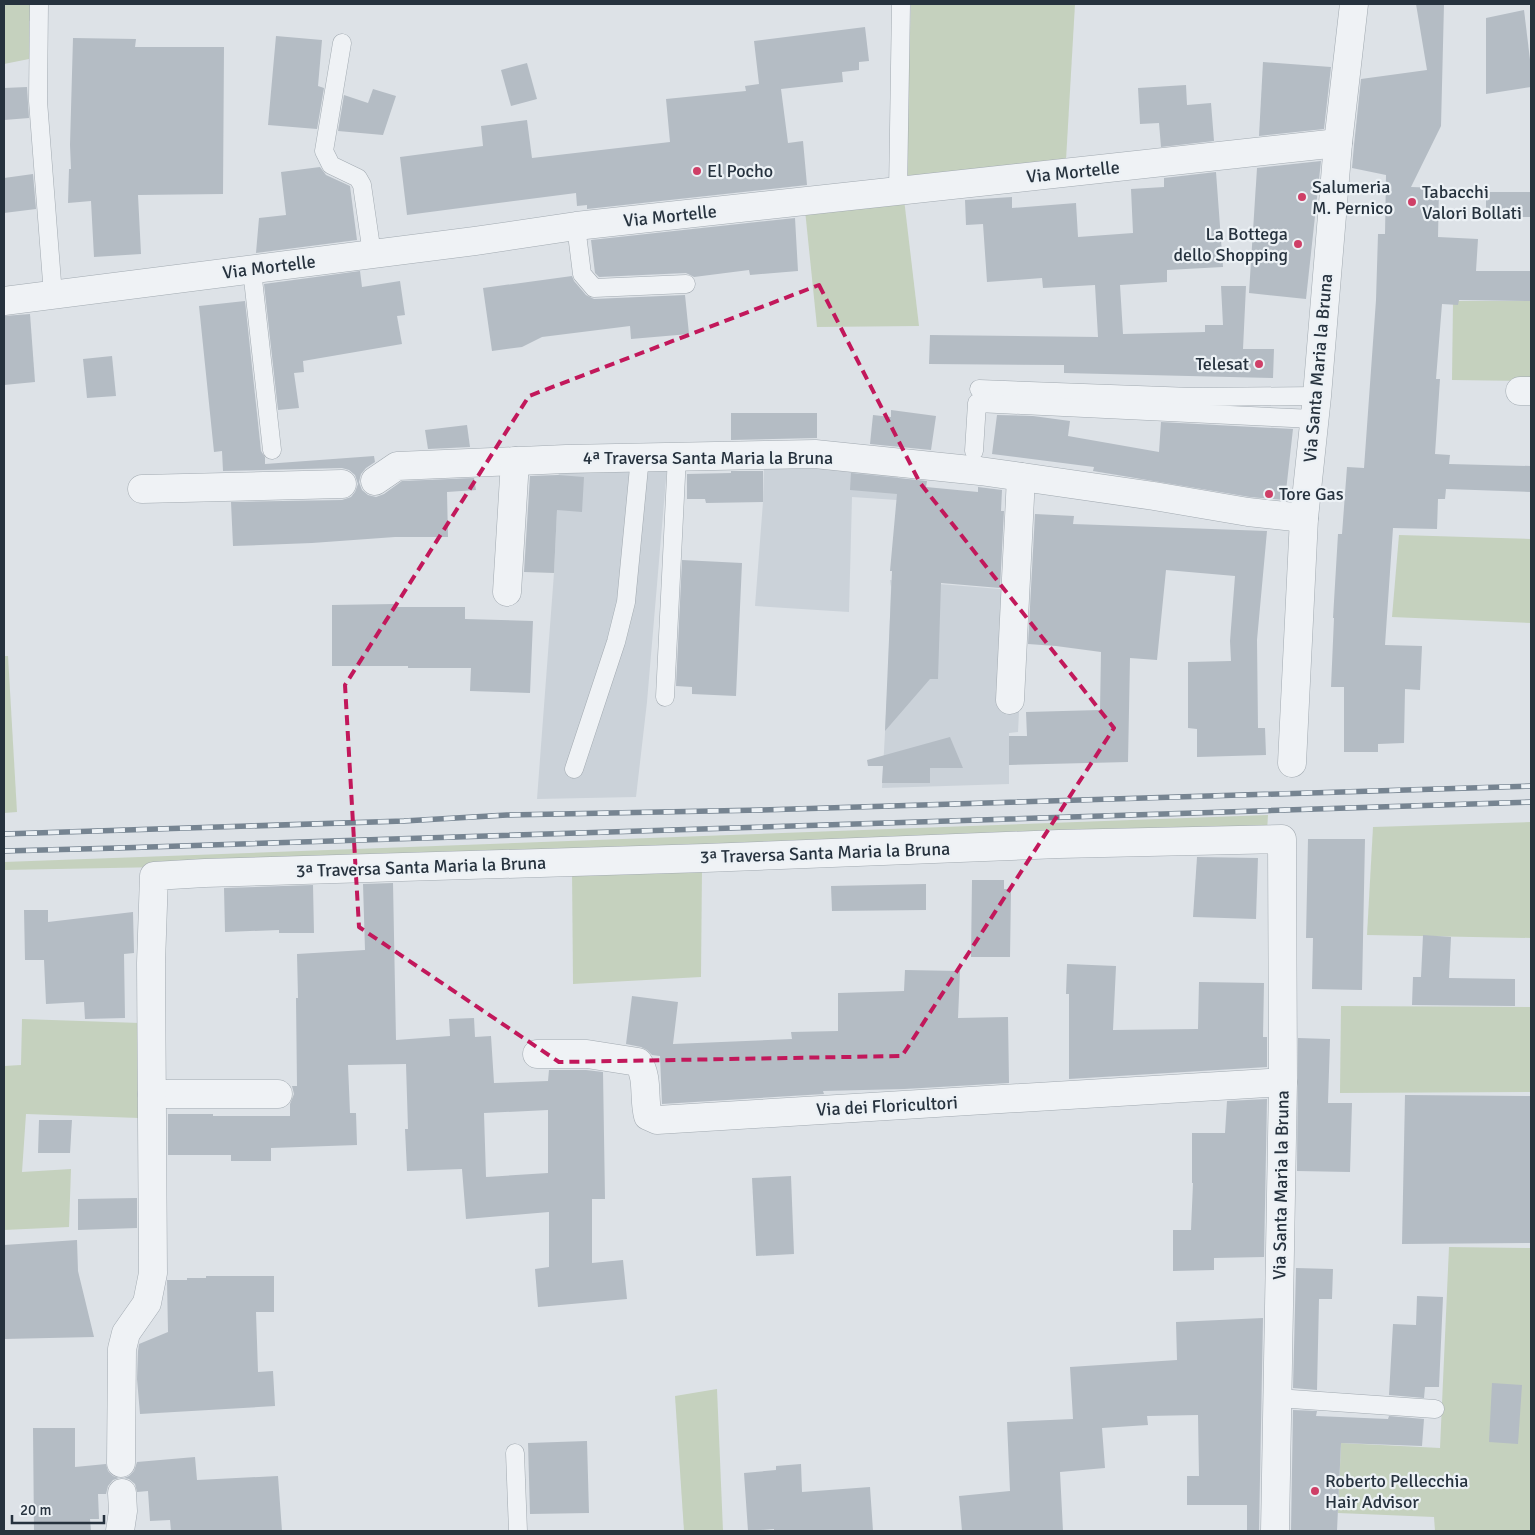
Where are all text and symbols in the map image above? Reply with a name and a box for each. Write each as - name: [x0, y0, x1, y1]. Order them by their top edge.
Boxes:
- street label: Via Mortelle: [1025, 156, 1121, 188]
- place label: El Pocho: [707, 160, 773, 182]
- marker: El Pocho: [691, 165, 703, 177]
- place label: Salumeria M. Pernico: [1312, 176, 1393, 219]
- place label: Tabacchi Valori Bollati: [1422, 181, 1522, 224]
- marker: Salumeria M. Pernico: [1296, 191, 1308, 203]
- marker: Tabacchi Valori Bollati: [1406, 196, 1418, 208]
- street label: Via Mortelle: [622, 200, 718, 232]
- place label: La Bottega dello Shopping: [1173, 223, 1288, 266]
- marker: La Bottega dello Shopping: [1292, 238, 1304, 250]
- street label: Via Mortelle: [221, 250, 317, 284]
- street label: Via Santa Maria la Bruna: [1299, 273, 1337, 463]
- place label: Telesat: [1195, 353, 1249, 375]
- marker: Telesat: [1253, 358, 1265, 370]
- street label: 4ª Traversa Santa Maria la Bruna: [583, 447, 833, 469]
- place label: Tore Gas: [1279, 483, 1344, 505]
- marker: Tore Gas: [1263, 488, 1275, 500]
- street label: 3ª Traversa Santa Maria la Bruna: [699, 838, 951, 868]
- street label: 3ª Traversa Santa Maria la Bruna: [295, 852, 547, 882]
- street label: Via Santa Maria la Bruna: [1268, 1090, 1294, 1280]
- street label: Via dei Floricultori: [816, 1091, 958, 1121]
- place label: Roberto Pellecchia Hair Advisor: [1325, 1470, 1469, 1513]
- marker: Roberto Pellecchia Hair Advisor: [1309, 1485, 1321, 1497]
- scale bar: [12, 1492, 105, 1524]
- text: 20 m: [20, 1501, 51, 1519]

